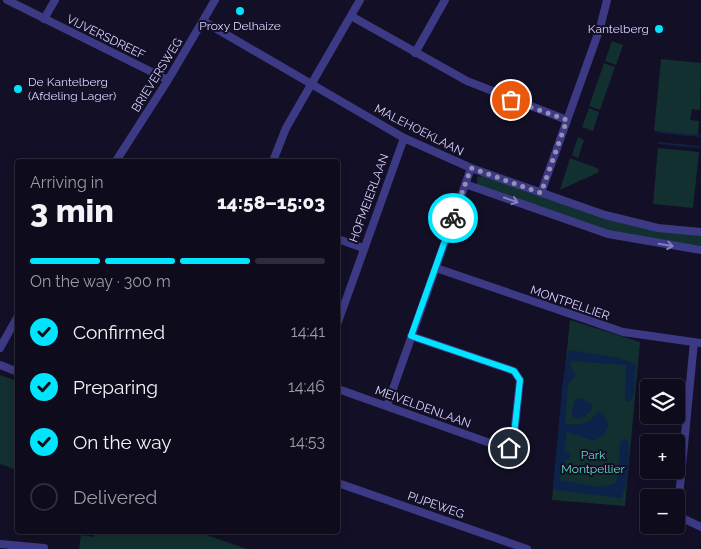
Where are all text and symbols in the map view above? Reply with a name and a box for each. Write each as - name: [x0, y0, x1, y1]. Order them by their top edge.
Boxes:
- marker: Proxy Delhaize: [234, 5, 246, 17]
- street label: VIJVERSDREEF: [64, 12, 148, 62]
- place label: Proxy Delhaize: [199, 19, 281, 33]
- place label: Kantelberg: [588, 22, 649, 36]
- marker: Kantelberg: [653, 23, 665, 35]
- street label: BRIEVERSWEG: [129, 35, 185, 115]
- place label: De Kantelberg (Afdeling Lager): [28, 75, 116, 103]
- pin: [490, 79, 532, 121]
- marker: De Kantelberg (Afdeling Lager): [12, 83, 24, 95]
- icon: bag: [497, 86, 525, 114]
- street label: MALEHOEKLAAN: [372, 101, 466, 159]
- street label: HOFMEIERLAAN: [346, 152, 392, 244]
- text: Arriving in: [30, 173, 104, 192]
- text: 14:58–15:03: [217, 191, 325, 213]
- text: 3 min: [30, 192, 114, 229]
- courier: [428, 193, 478, 243]
- one-way arrow: [503, 196, 518, 205]
- icon: bike: [439, 204, 467, 232]
- one-way arrow: [658, 241, 674, 251]
- text: On the way · 300 m: [30, 272, 171, 291]
- street label: MONTPELLIER: [528, 283, 612, 323]
- icon: check: [30, 318, 58, 346]
- text: Confirmed: [73, 321, 165, 343]
- text: 14:41: [291, 322, 325, 341]
- icon: check: [30, 373, 58, 401]
- text: Preparing: [73, 376, 158, 398]
- text: 14:46: [288, 377, 325, 396]
- map controls: [640, 379, 685, 534]
- button: layers: [640, 379, 685, 424]
- street label: MEIVELDENLAAN: [373, 383, 473, 431]
- pin: [488, 427, 530, 469]
- icon: check: [30, 428, 58, 456]
- text: On the way: [73, 431, 172, 453]
- text: 14:53: [289, 432, 325, 451]
- icon: home: [495, 434, 523, 462]
- button: +: [640, 434, 685, 479]
- park label: Park Montpellier: [561, 448, 625, 476]
- text: Delivered: [73, 486, 157, 508]
- street label: PIJPEWEG: [406, 489, 466, 521]
- button: −: [640, 489, 685, 534]

